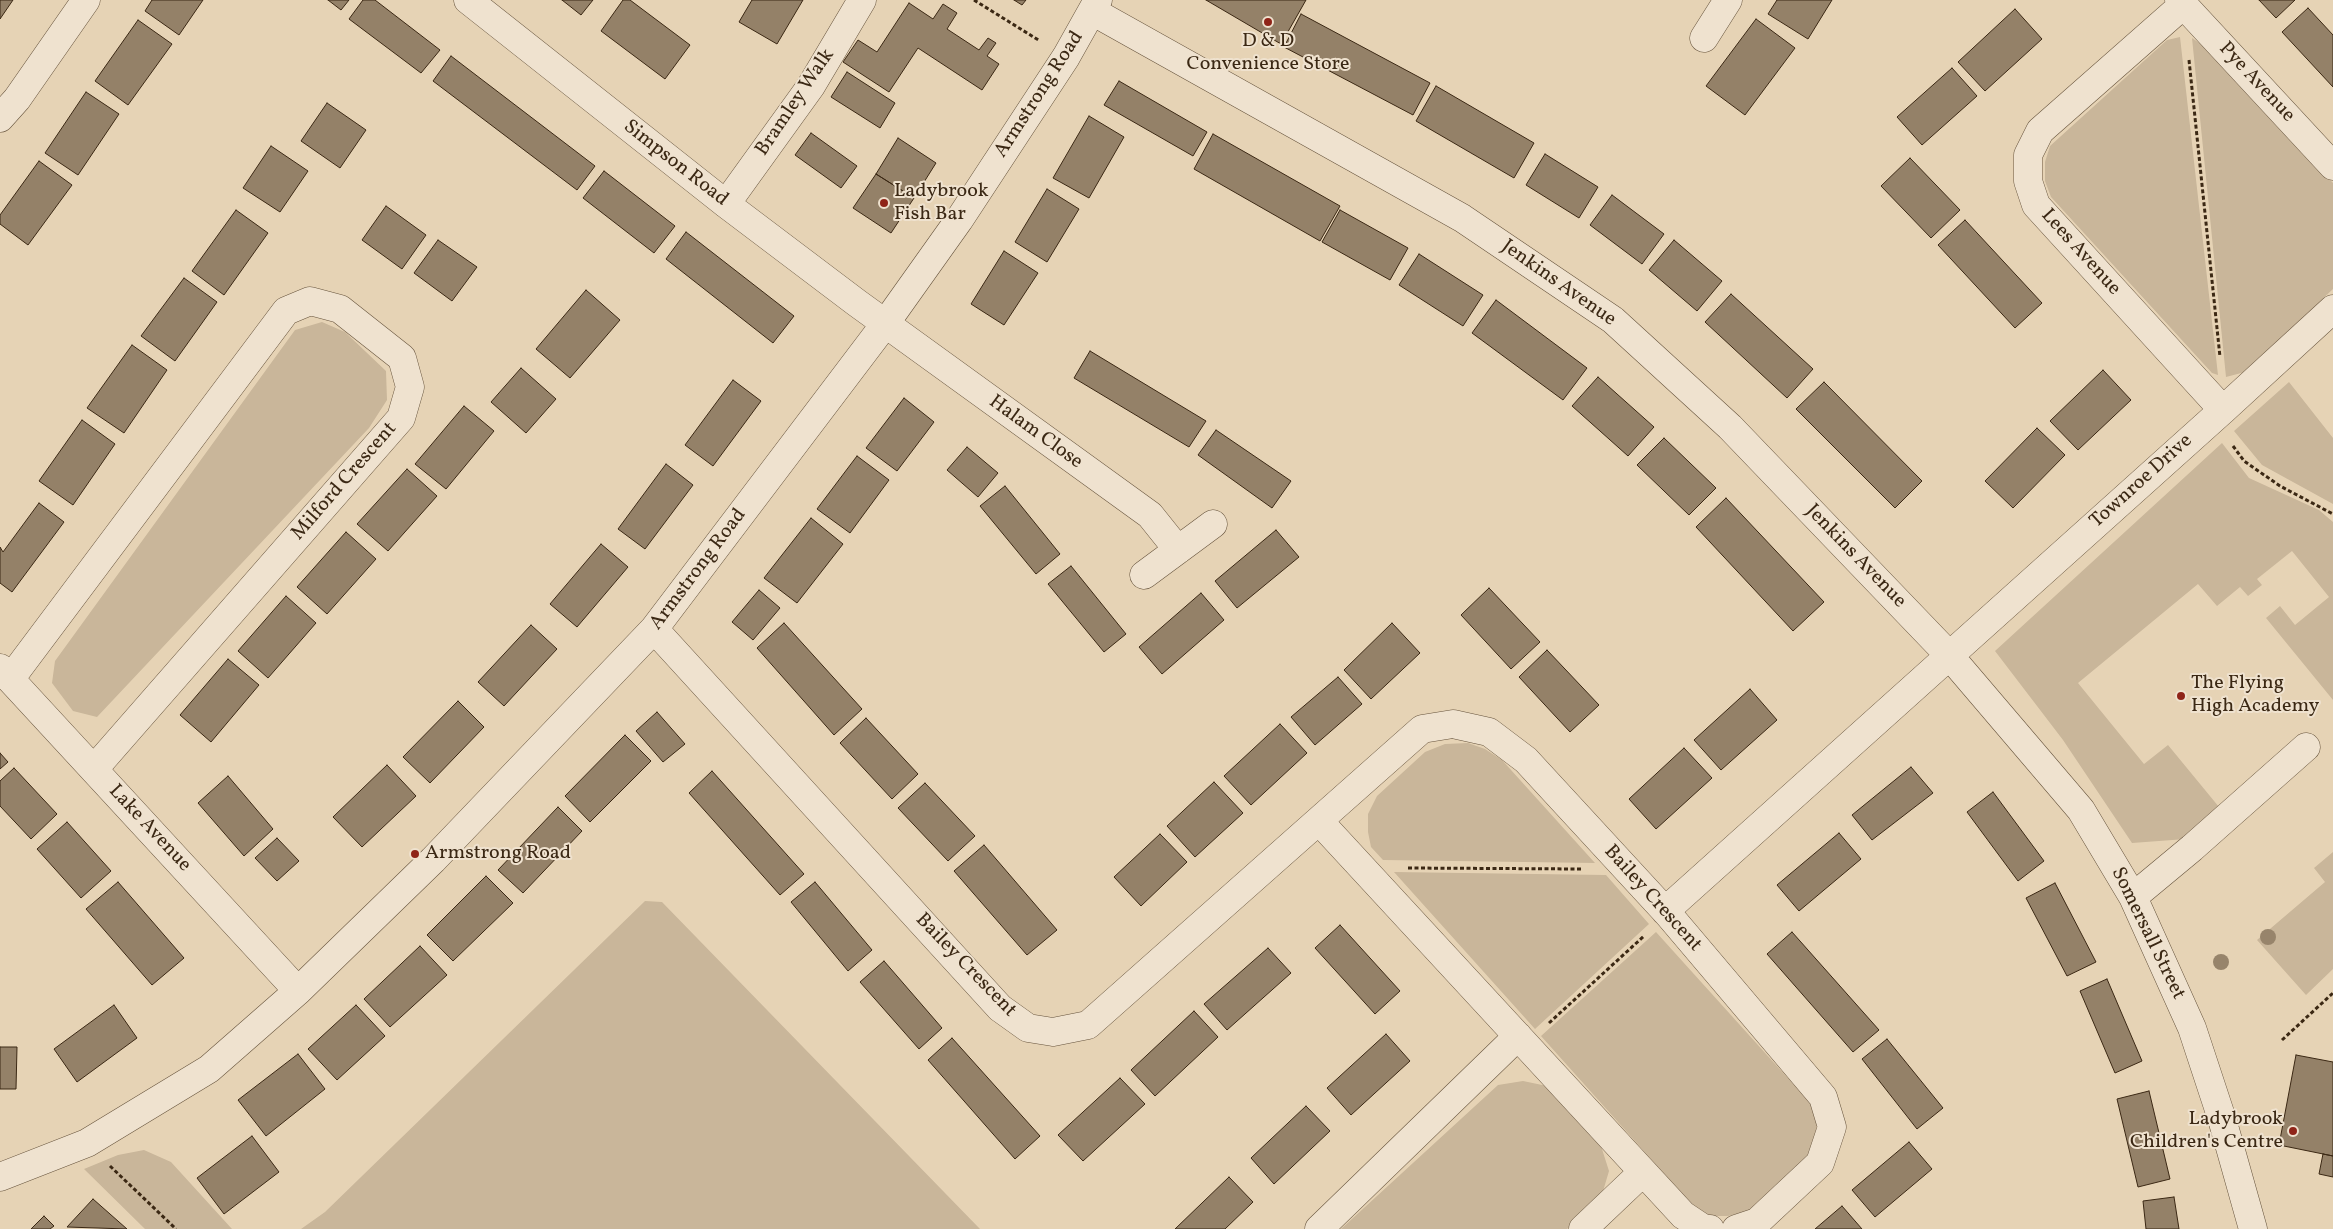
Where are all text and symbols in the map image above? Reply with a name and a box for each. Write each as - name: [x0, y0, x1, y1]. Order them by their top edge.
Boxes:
- marker: D & D Convenience Store: [1262, 16, 1274, 28]
- street label: Armstrong Road: [990, 27, 1090, 163]
- place label: D & D Convenience Store: [1187, 30, 1349, 77]
- street label: Pye Avenue: [2213, 38, 2299, 128]
- street label: Bramley Walk: [751, 45, 841, 161]
- street label: Simpson Road: [618, 116, 732, 212]
- place label: Ladybrook Fish Bar: [894, 180, 989, 227]
- marker: Ladybrook Fish Bar: [878, 197, 890, 209]
- street label: Lees Avenue: [2035, 205, 2125, 301]
- street label: Jenkins Avenue: [1496, 235, 1620, 333]
- street label: Halam Close: [983, 391, 1087, 475]
- street label: Milford Crescent: [287, 418, 403, 546]
- street label: Townroe Drive: [2086, 430, 2198, 534]
- street label: Jenkins Avenue: [1800, 500, 1910, 614]
- street label: Armstrong Road: [645, 504, 753, 636]
- place label: The Flying High Academy: [2191, 672, 2319, 719]
- marker: The Flying High Academy: [2175, 690, 2187, 702]
- street label: Lake Avenue: [102, 780, 196, 878]
- street label: Bailey Crescent: [1598, 841, 1706, 957]
- place label: Armstrong Road: [425, 842, 571, 866]
- marker: Armstrong Road: [409, 848, 421, 860]
- street label: Somersall Street: [2105, 864, 2189, 1004]
- street label: Bailey Crescent: [909, 909, 1021, 1023]
- place label: Ladybrook Children's Centre: [2130, 1108, 2283, 1155]
- marker: Ladybrook Children's Centre: [2287, 1125, 2299, 1137]

